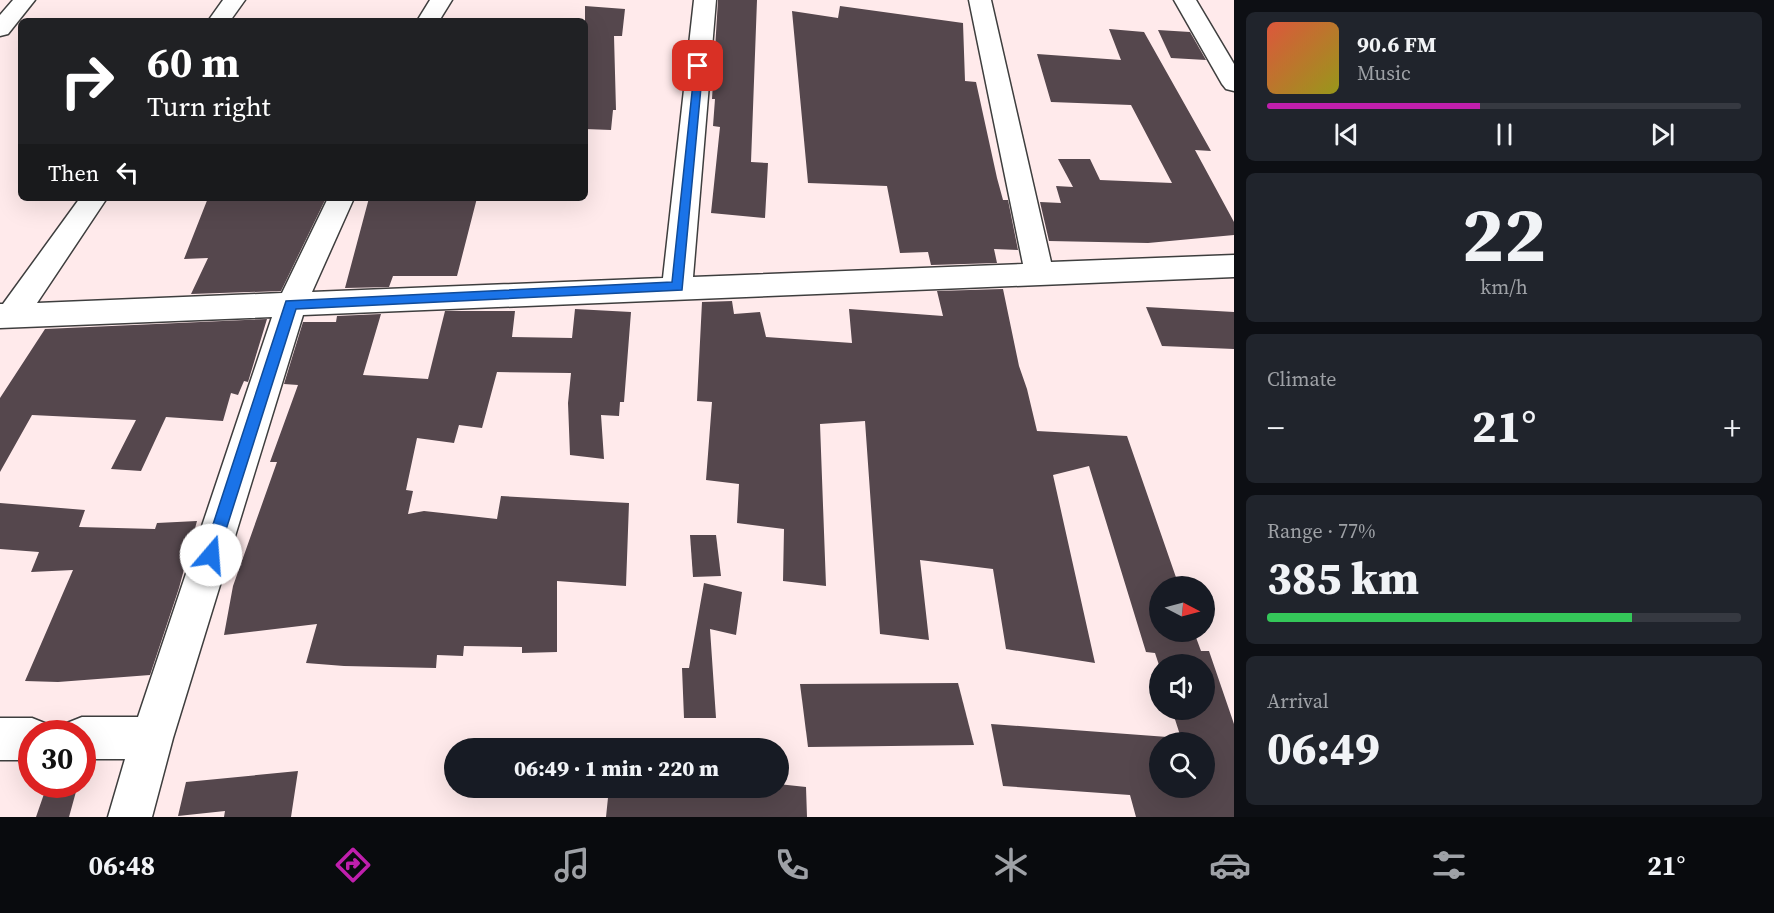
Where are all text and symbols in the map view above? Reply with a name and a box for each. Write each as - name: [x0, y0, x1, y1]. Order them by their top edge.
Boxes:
- text: 90.6 FM: [1357, 29, 1436, 59]
- text: 60 m: [147, 33, 240, 91]
- pin: [672, 40, 723, 91]
- icon: right: [48, 42, 126, 120]
- icon: arrive: [681, 49, 714, 82]
- text: Music: [1357, 59, 1411, 87]
- text: Turn right: [147, 88, 271, 125]
- icon: previous: [1330, 118, 1363, 151]
- icon: pause: [1488, 118, 1521, 151]
- icon: next: [1646, 118, 1679, 151]
- icon: left: [111, 156, 144, 189]
- text: Then: [48, 158, 99, 188]
- text: 22: [1462, 180, 1546, 287]
- text: km/h: [1480, 273, 1528, 301]
- text: Climate: [1267, 365, 1336, 393]
- text: 21°: [1472, 395, 1536, 457]
- text: −: [1267, 405, 1285, 450]
- text: +: [1723, 405, 1741, 450]
- text: Range · 77%: [1267, 517, 1376, 545]
- position arrow: [179, 523, 243, 587]
- text: 385 km: [1267, 547, 1419, 609]
- north arrow: [1149, 576, 1215, 642]
- map controls: [1149, 576, 1215, 798]
- button: sound: [1149, 654, 1215, 720]
- text: Arrival: [1267, 687, 1329, 715]
- text: 06:49: [1267, 717, 1380, 779]
- speed limit sign: 30: [18, 720, 96, 798]
- button: search: [1149, 732, 1215, 798]
- text: 06:49 · 1 min · 220 m: [514, 753, 719, 783]
- icon: directions: [332, 844, 374, 886]
- icon: music: [551, 844, 593, 886]
- icon: phone: [771, 844, 813, 886]
- icon: climate: [990, 844, 1032, 886]
- icon: car: [1209, 844, 1251, 886]
- icon: filters: [1428, 844, 1470, 886]
- text: 06:48: [89, 847, 155, 884]
- text: 21°: [1647, 847, 1685, 884]

